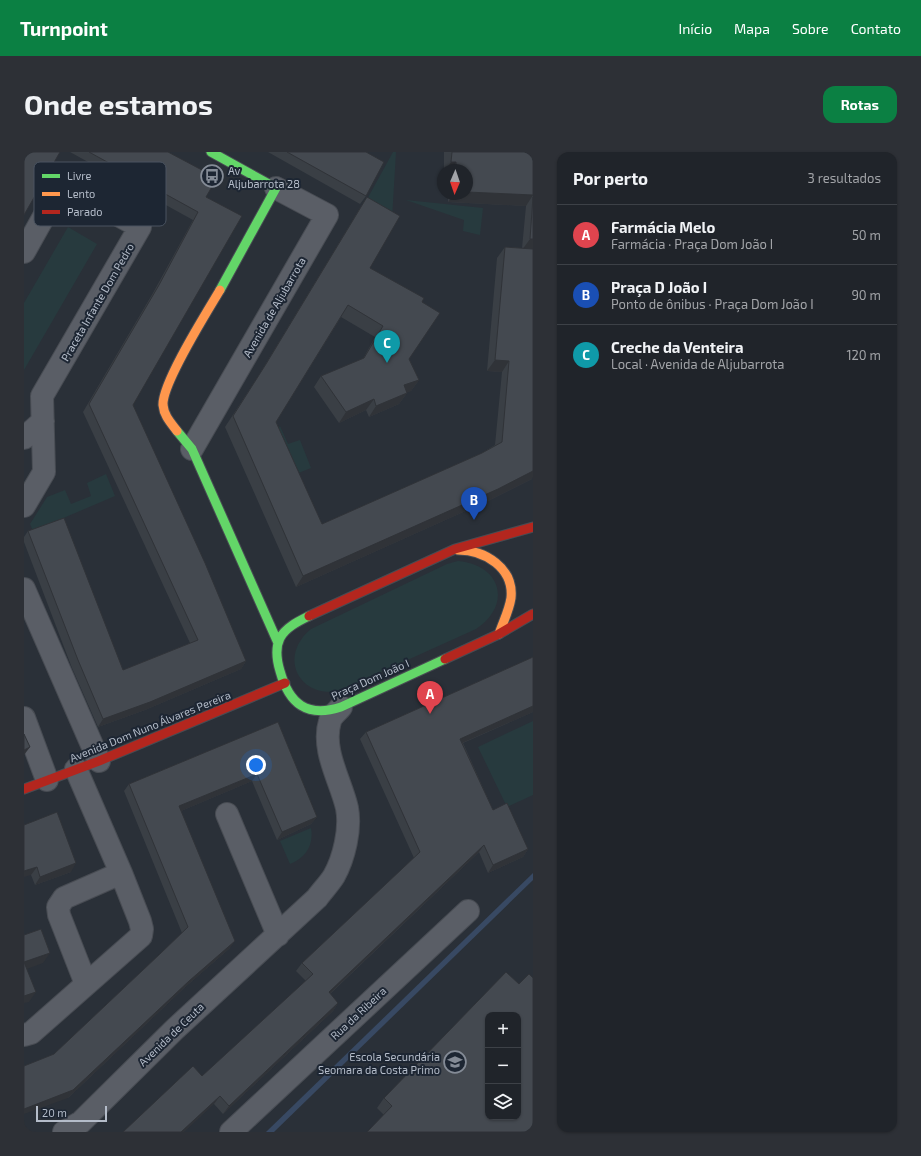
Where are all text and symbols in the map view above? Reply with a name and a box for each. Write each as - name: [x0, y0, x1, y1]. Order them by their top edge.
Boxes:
- text: Turnpoint: [20, 17, 108, 40]
- text: Início: [679, 20, 712, 37]
- text: Mapa: [734, 20, 770, 37]
- text: Sobre: [792, 20, 829, 37]
- text: Contato: [851, 20, 901, 37]
- button: Rotas: [823, 86, 897, 123]
- text: Onde estamos: [24, 87, 213, 121]
- legend: [34, 162, 166, 226]
- bus stop icon: Av Aljubarrota 28: [199, 163, 225, 189]
- place label: Av Aljubarrota 28: [228, 164, 300, 191]
- north arrow: [437, 164, 473, 200]
- text: Por perto: [573, 168, 648, 188]
- text: Livre: [67, 169, 91, 182]
- text: 3 resultados: [808, 170, 881, 186]
- text: Lento: [67, 187, 95, 200]
- text: Parado: [67, 205, 103, 218]
- text: Farmácia Melo: [611, 218, 715, 236]
- text: A: [582, 227, 590, 243]
- text: 50 m: [852, 227, 881, 243]
- text: Farmácia · Praça Dom João I: [611, 236, 773, 252]
- street label: Praceta Infante Dom Pedro: [58, 241, 136, 363]
- street label: Avenida de Aljubarrota: [240, 255, 309, 360]
- text: Praça D João I: [611, 278, 707, 296]
- text: B: [582, 287, 590, 303]
- text: 90 m: [851, 287, 881, 303]
- text: Ponto de ônibus · Praça Dom João I: [611, 296, 814, 312]
- pin: C: [374, 330, 400, 363]
- text: Creche da Venteira: [611, 338, 743, 356]
- text: C: [582, 347, 590, 363]
- text: 120 m: [846, 347, 881, 363]
- text: Local · Avenida de Aljubarrota: [611, 356, 784, 372]
- pin: B: [461, 487, 487, 520]
- street label: Praça Dom João I: [329, 656, 411, 703]
- pin: A: [417, 681, 443, 714]
- street label: Avenida Dom Nuno Álvares Pereira: [68, 688, 232, 764]
- your location: [246, 755, 266, 775]
- street label: Rua da Ribeira: [328, 984, 388, 1042]
- street label: Avenida de Ceuta: [136, 1000, 206, 1068]
- map controls: [485, 1012, 521, 1120]
- button: +: [485, 1012, 521, 1048]
- button: −: [485, 1048, 521, 1084]
- school or university icon: Escola Secundária Seomara da Costa Primo: [442, 1049, 468, 1075]
- place label: Escola Secundária Seomara da Costa Primo: [318, 1050, 440, 1076]
- button: layers: [485, 1084, 521, 1120]
- scale bar: [36, 1104, 107, 1123]
- text: 20 m: [42, 1106, 67, 1119]

